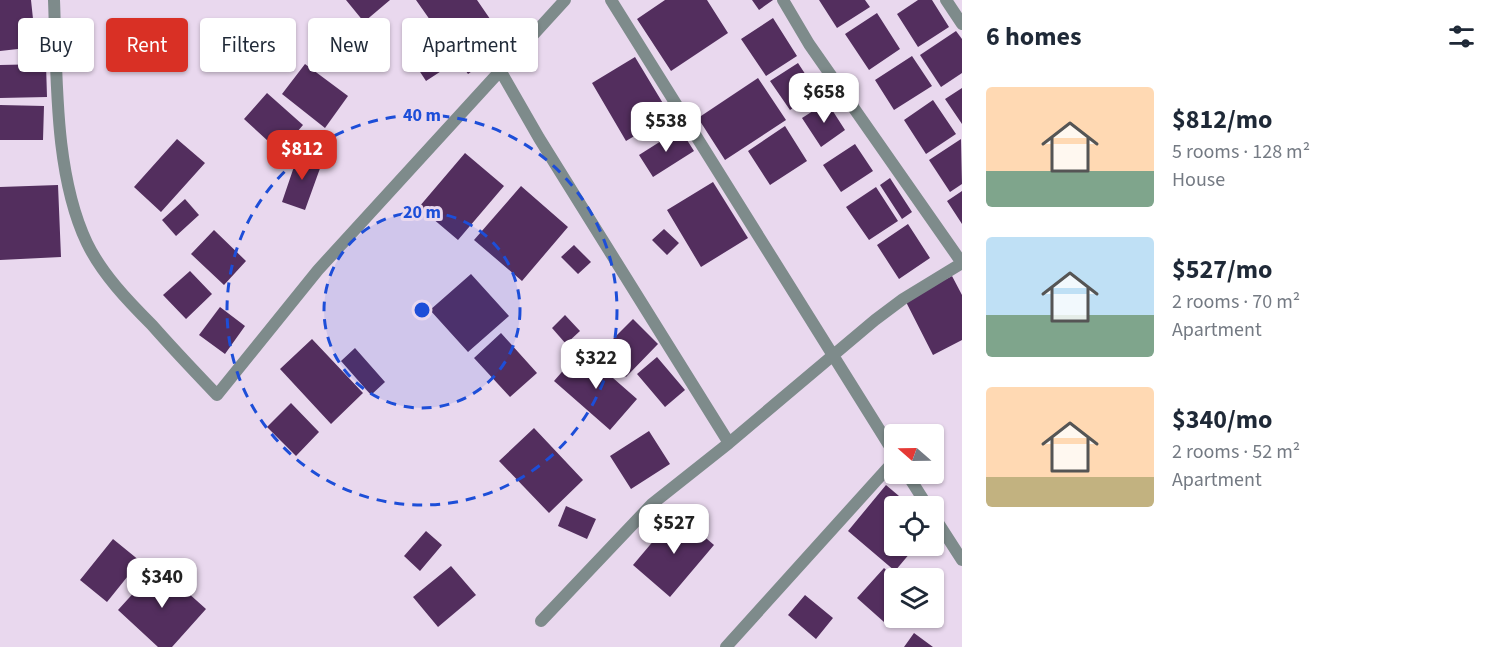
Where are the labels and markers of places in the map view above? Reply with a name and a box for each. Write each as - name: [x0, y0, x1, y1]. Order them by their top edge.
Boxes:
- pin: $658: [788, 73, 860, 124]
- pin: $538: [630, 102, 702, 153]
- pin: $812: [266, 130, 338, 181]
- centre of rings: [412, 300, 432, 320]
- pin: $322: [560, 339, 632, 390]
- pin: $527: [638, 504, 710, 555]
- pin: $340: [126, 558, 198, 609]

